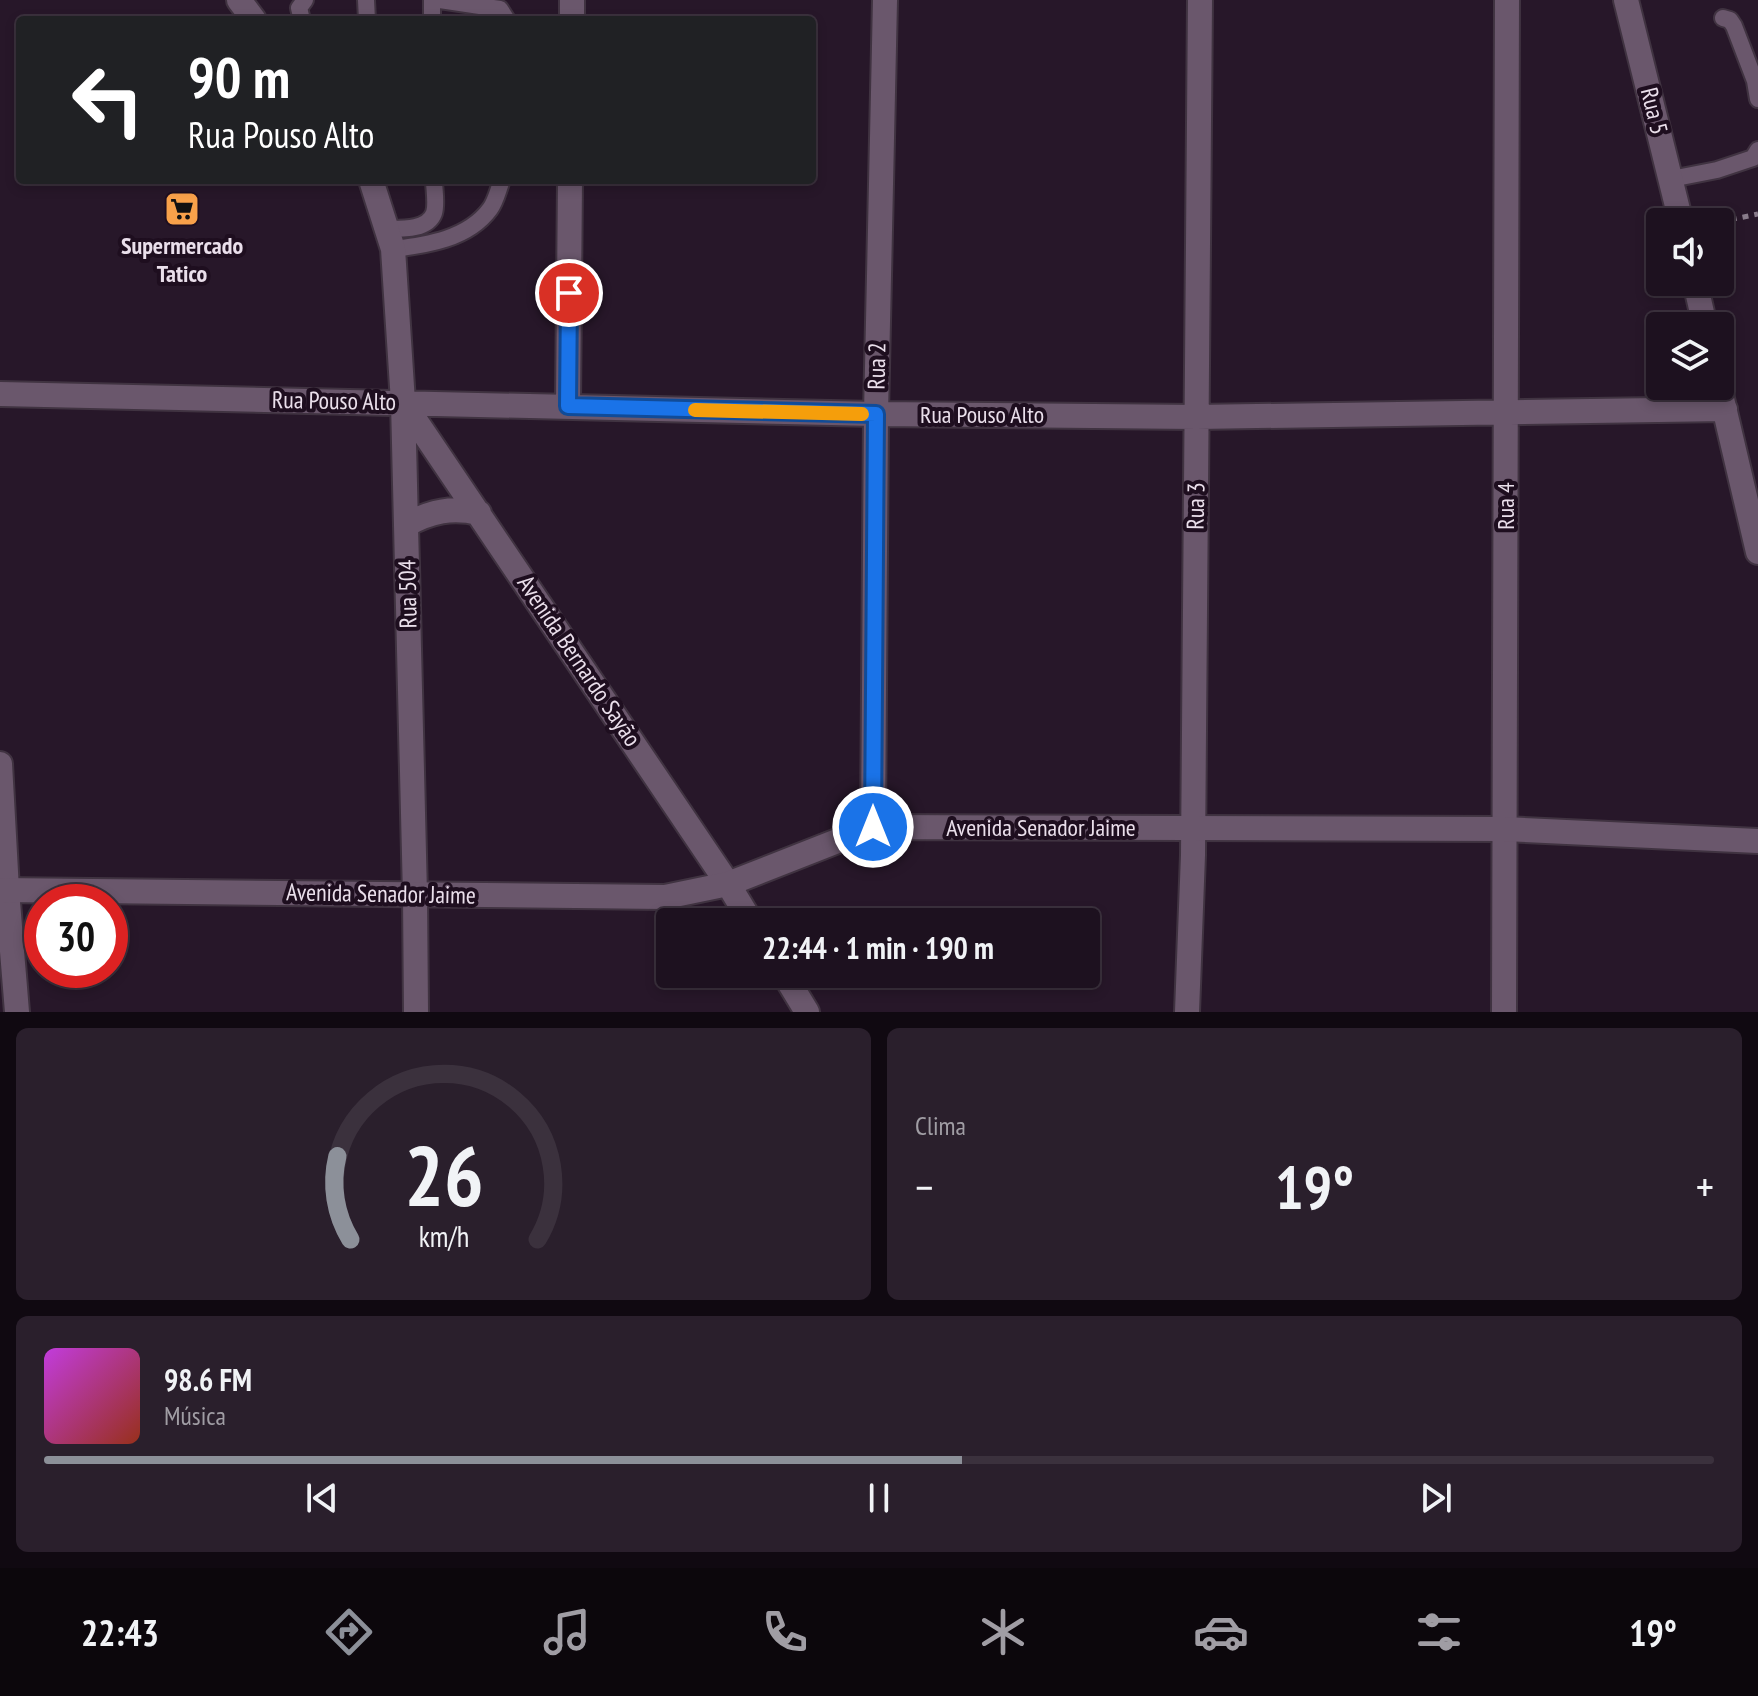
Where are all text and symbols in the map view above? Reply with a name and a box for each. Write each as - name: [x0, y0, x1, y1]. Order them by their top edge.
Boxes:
- text: 90 m: [188, 41, 290, 113]
- icon: left: [56, 48, 160, 152]
- street label: Rua 5: [1634, 84, 1675, 138]
- text: Rua Pouso Alto: [188, 111, 374, 158]
- supermarket icon: Supermercado Tatico: [163, 190, 201, 228]
- map controls: [1646, 208, 1734, 400]
- button: sound: [1646, 208, 1734, 296]
- place label: Supermercado Tatico: [121, 230, 243, 289]
- pin: [535, 259, 603, 327]
- icon: arrive: [547, 271, 591, 315]
- button: layers: [1646, 312, 1734, 400]
- street label: Rua 2: [861, 342, 892, 390]
- street label: Rua Pouso Alto: [272, 384, 396, 417]
- street label: Rua Pouso Alto: [920, 399, 1044, 430]
- street label: Rua 3: [1180, 482, 1211, 530]
- street label: Rua 4: [1490, 482, 1521, 530]
- street label: Rua 504: [391, 559, 424, 629]
- street label: Avenida Bernardo Sayão: [511, 569, 648, 752]
- position arrow: [831, 785, 915, 869]
- street label: Avenida Senador Jaime: [946, 812, 1136, 843]
- street label: Avenida Senador Jaime: [286, 876, 476, 911]
- speed limit sign: 30: [24, 884, 128, 988]
- text: 22:44 · 1 min · 190 m: [762, 928, 994, 967]
- text: Clima: [915, 1109, 966, 1142]
- text: 26: [404, 1121, 483, 1229]
- text: 19°: [1275, 1148, 1354, 1226]
- text: −: [915, 1158, 933, 1215]
- text: +: [1696, 1158, 1714, 1215]
- text: km/h: [418, 1218, 469, 1255]
- text: 98.6 FM: [164, 1360, 252, 1399]
- text: Música: [164, 1399, 226, 1432]
- icon: previous: [300, 1476, 344, 1520]
- icon: pause: [857, 1476, 901, 1520]
- icon: next: [1414, 1476, 1458, 1520]
- icon: directions: [321, 1604, 377, 1660]
- icon: music: [539, 1604, 595, 1660]
- icon: phone: [757, 1604, 813, 1660]
- icon: climate: [975, 1604, 1031, 1660]
- icon: car: [1193, 1604, 1249, 1660]
- icon: filters: [1411, 1604, 1467, 1660]
- text: 22:43: [81, 1609, 159, 1656]
- text: 19°: [1629, 1609, 1677, 1656]

